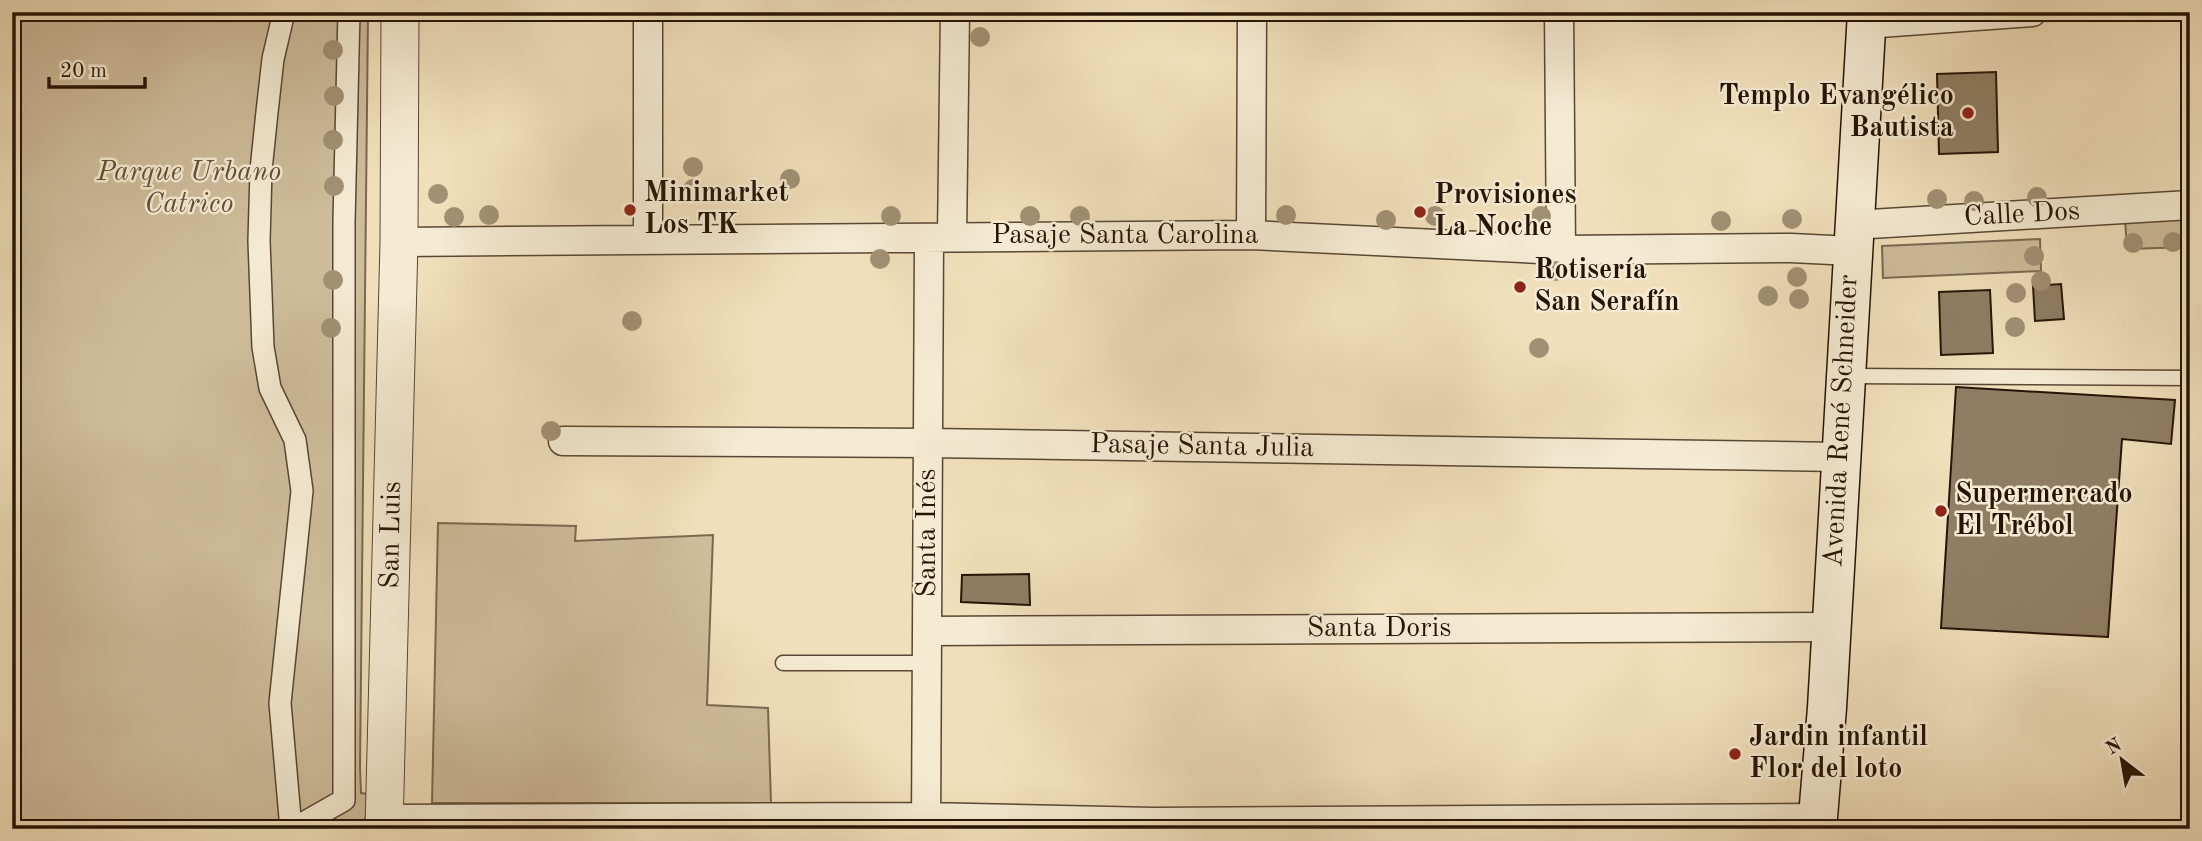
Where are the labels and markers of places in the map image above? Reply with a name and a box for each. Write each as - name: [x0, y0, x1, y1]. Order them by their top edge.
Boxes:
- place label: Templo Evangélico Bautista: [1719, 83, 1954, 143]
- marker: Templo Evangélico Bautista: [1960, 105, 1976, 121]
- place label: Minimarket Los TK: [644, 180, 789, 240]
- place label: Provisiones La Noche: [1434, 182, 1577, 242]
- marker: Minimarket Los TK: [622, 202, 638, 218]
- marker: Provisiones La Noche: [1412, 204, 1428, 220]
- place label: Rotisería San Serafín: [1534, 257, 1680, 317]
- marker: Rotisería San Serafín: [1512, 279, 1528, 295]
- place label: Supermercado El Trébol: [1955, 481, 2133, 541]
- marker: Supermercado El Trébol: [1933, 503, 1949, 519]
- place label: Jardin infantil Flor del loto: [1749, 724, 1928, 784]
- marker: Jardin infantil Flor del loto: [1727, 746, 1743, 762]

